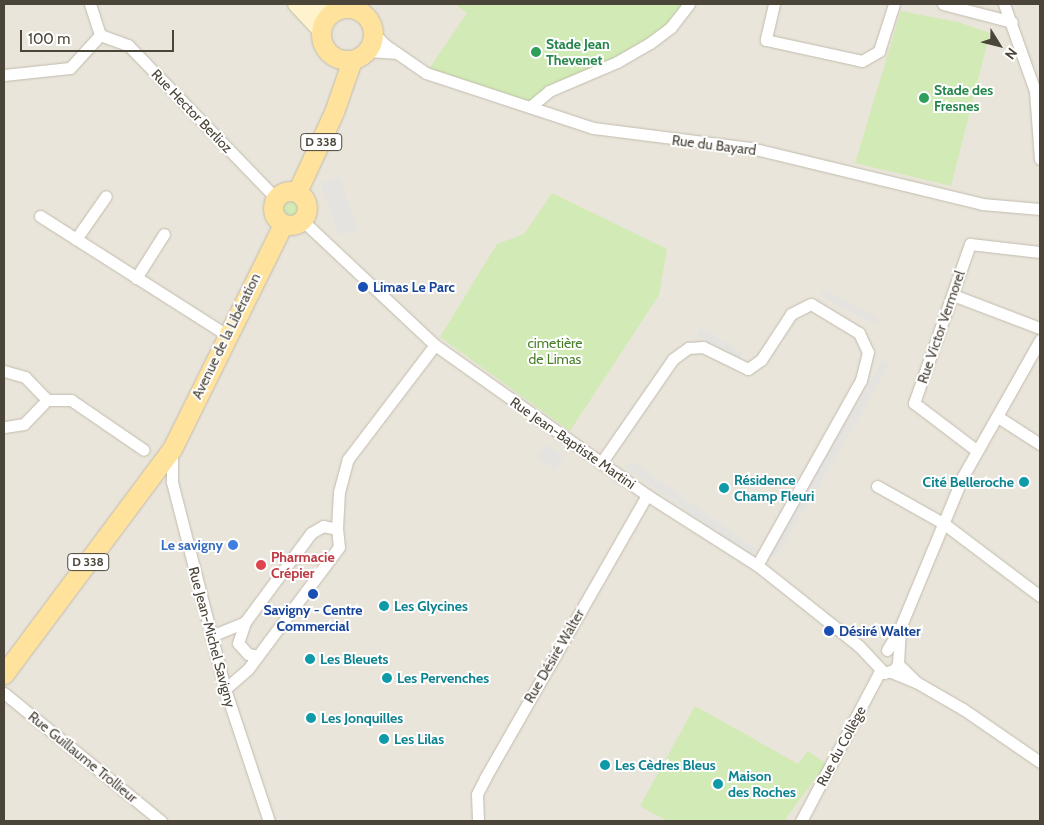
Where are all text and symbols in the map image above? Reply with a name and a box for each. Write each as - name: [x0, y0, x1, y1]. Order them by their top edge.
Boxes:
- scale bar: [22, 20, 176, 52]
- north arrow: [974, 20, 1024, 70]
- text: 100 m: [28, 30, 70, 48]
- place label: Stade Jean Thevenet: [546, 36, 610, 68]
- text: N: [1001, 45, 1021, 63]
- marker: Stade Jean Thevenet: [530, 46, 542, 58]
- street label: Rue Hector Berlioz: [148, 66, 236, 156]
- place label: Stade des Fresnes: [934, 82, 993, 114]
- marker: Stade des Fresnes: [918, 92, 930, 104]
- road number: D 338: [300, 132, 342, 152]
- street label: Rue du Bayard: [671, 132, 757, 158]
- street label: Rue Victor Vermorel: [914, 268, 968, 386]
- street label: Avenue de la Libération: [188, 270, 264, 402]
- place label: Limas Le Parc: [373, 279, 455, 295]
- marker: Limas Le Parc: [357, 281, 369, 293]
- park label: cimetière de Limas: [527, 335, 583, 368]
- street label: Rue Jean-Baptiste Martini: [507, 393, 639, 493]
- place label: Résidence Champ Fleuri: [734, 472, 814, 504]
- place label: Cité Belleroche: [922, 474, 1014, 490]
- marker: Cité Belleroche: [1018, 476, 1030, 488]
- marker: Résidence Champ Fleuri: [718, 482, 730, 494]
- place label: Le savigny: [161, 537, 223, 553]
- marker: Le savigny: [227, 539, 239, 551]
- place label: Pharmacie Crépier: [271, 549, 335, 582]
- road number: D 338: [67, 552, 109, 572]
- marker: Pharmacie Crépier: [255, 559, 267, 571]
- street label: Rue Jean-Michel Savigny: [185, 565, 239, 709]
- marker: Savigny - Centre Commercial: [307, 588, 319, 600]
- place label: Les Glycines: [394, 598, 468, 614]
- marker: Les Glycines: [378, 600, 390, 612]
- place label: Savigny - Centre Commercial: [263, 602, 363, 634]
- street label: Rue Désiré Walter: [520, 606, 588, 706]
- place label: Désiré Walter: [839, 623, 921, 639]
- marker: Désiré Walter: [823, 625, 835, 637]
- place label: Les Bleuets: [320, 651, 388, 667]
- marker: Les Bleuets: [304, 653, 316, 665]
- place label: Les Pervenches: [397, 670, 489, 686]
- marker: Les Pervenches: [381, 672, 393, 684]
- street label: Rue du Collège: [813, 703, 869, 789]
- street label: Rue Guillaume Trollieur: [25, 708, 141, 806]
- place label: Les Jonquilles: [321, 710, 403, 726]
- marker: Les Jonquilles: [305, 712, 317, 724]
- place label: Les Lilas: [394, 731, 444, 747]
- marker: Les Lilas: [378, 733, 390, 745]
- place label: Les Cèdres Bleus: [615, 757, 716, 773]
- marker: Les Cèdres Bleus: [599, 759, 611, 771]
- place label: Maison des Roches: [728, 768, 796, 800]
- marker: Maison des Roches: [712, 778, 724, 790]

